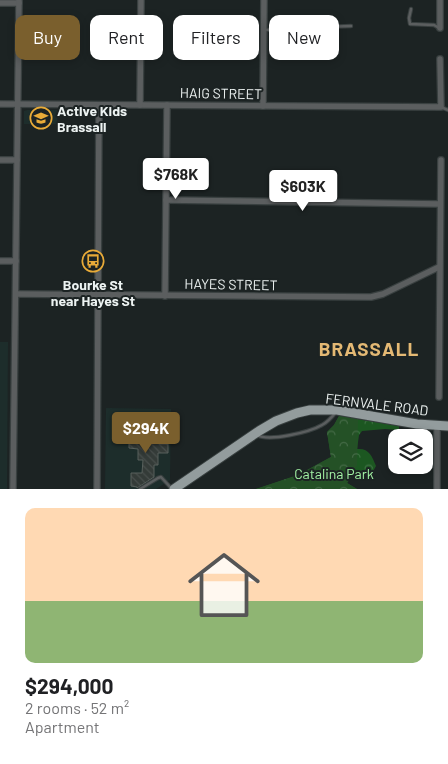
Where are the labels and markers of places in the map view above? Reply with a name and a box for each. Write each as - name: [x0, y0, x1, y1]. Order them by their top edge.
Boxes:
- place label: Active Kids Brassall: [57, 102, 127, 135]
- school or university icon: Active Kids Brassall: [29, 106, 53, 130]
- pin: $768K: [141, 158, 211, 200]
- pin: $603K: [268, 170, 338, 212]
- bus stop icon: Bourke St near Hayes St: [81, 249, 105, 273]
- place label: Bourke St near Hayes St: [51, 276, 135, 309]
- pin: $294K: [111, 412, 181, 454]

